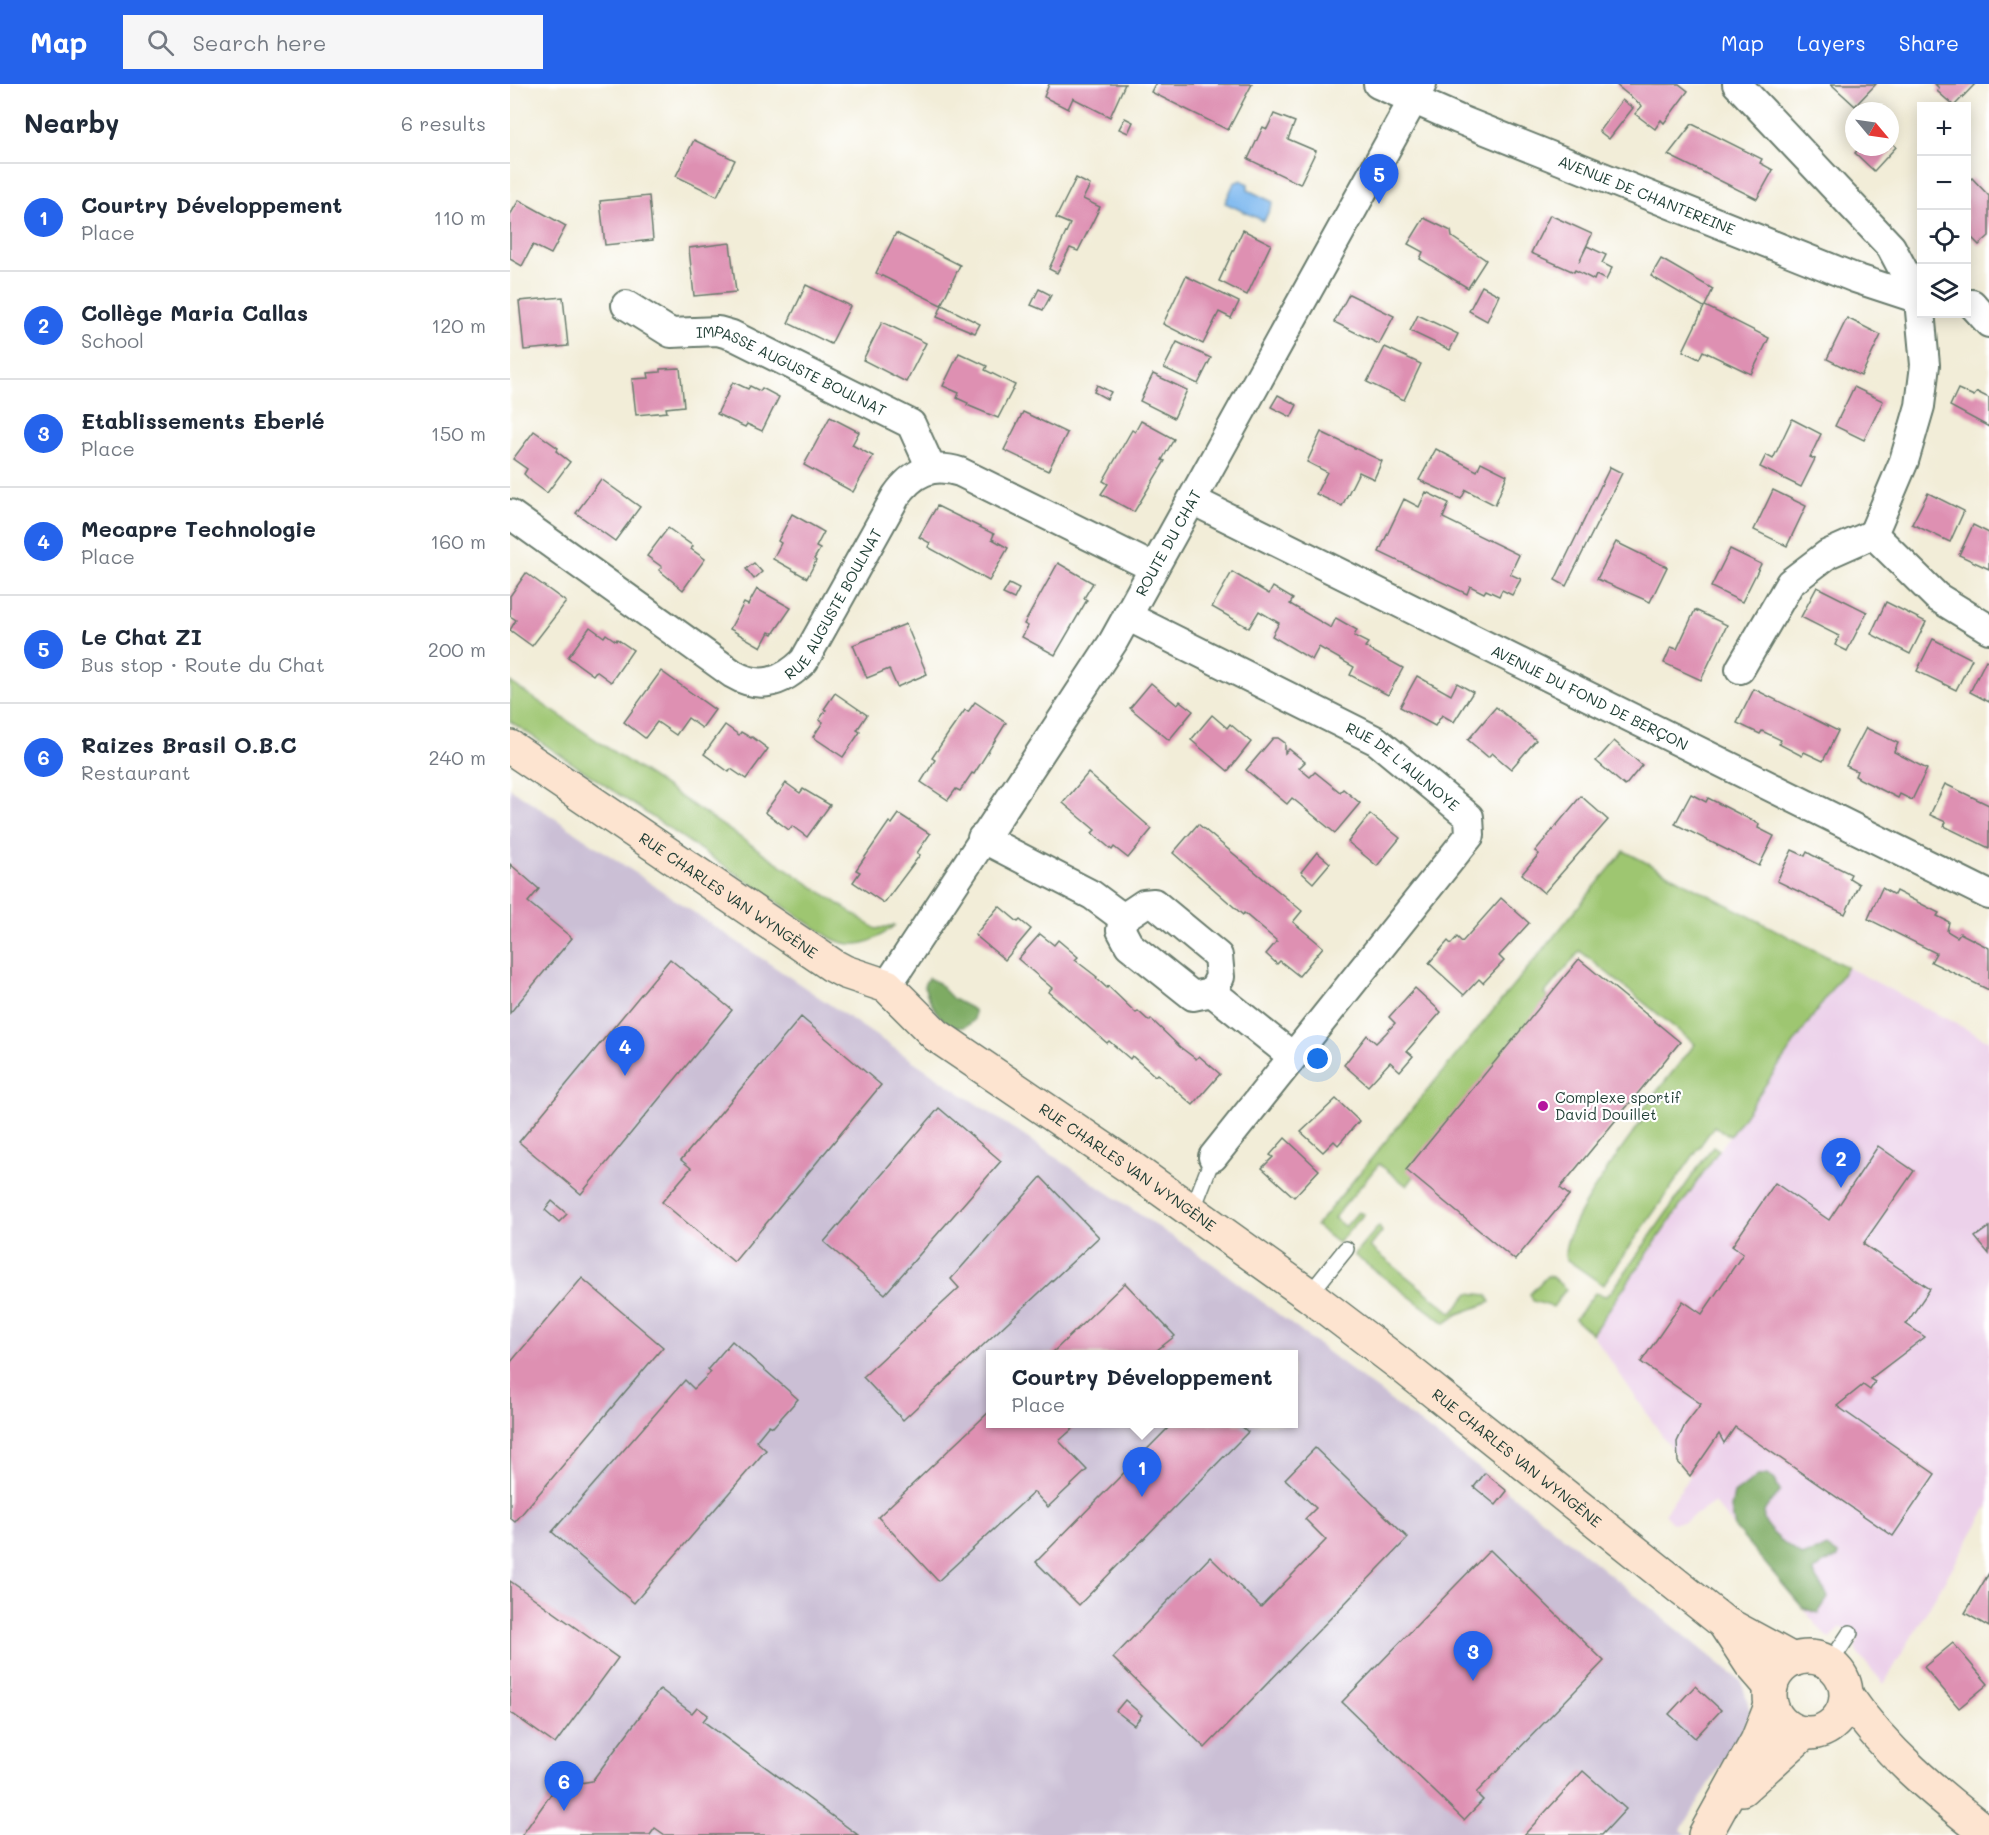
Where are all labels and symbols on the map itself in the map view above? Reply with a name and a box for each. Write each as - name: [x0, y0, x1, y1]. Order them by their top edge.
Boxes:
- north arrow: [1845, 102, 1899, 156]
- street label: AVENUE DE CHANTEREINE: [1556, 150, 1739, 239]
- pin: 5: [1360, 154, 1398, 204]
- street label: IMPASSE AUGUSTE BOULNAT: [696, 320, 890, 420]
- street label: ROUTE DU CHAT: [1130, 486, 1205, 600]
- street label: RUE AUGUSTE BOULNAT: [780, 525, 886, 684]
- street label: AVENUE DU FOND DE BERÇON: [1488, 640, 1692, 754]
- street label: RUE DE L'AULNOYE: [1343, 717, 1464, 815]
- street label: RUE CHARLES VAN WYNGÈNE: [635, 827, 822, 963]
- pin: 4: [606, 1026, 644, 1076]
- your location: [1303, 1044, 1332, 1073]
- place label: Complexe sportif David Douillet: [1555, 1087, 1682, 1124]
- street label: RUE CHARLES VAN WYNGÈNE: [1035, 1098, 1221, 1236]
- marker: Complexe sportif David Douillet: [1536, 1099, 1550, 1113]
- pin: 2: [1822, 1138, 1860, 1188]
- street label: RUE CHARLES VAN WYNGÈNE: [1428, 1384, 1606, 1532]
- pin: 1: [1122, 1448, 1162, 1497]
- pin: 3: [1454, 1632, 1492, 1681]
- pin: 6: [544, 1762, 584, 1811]

